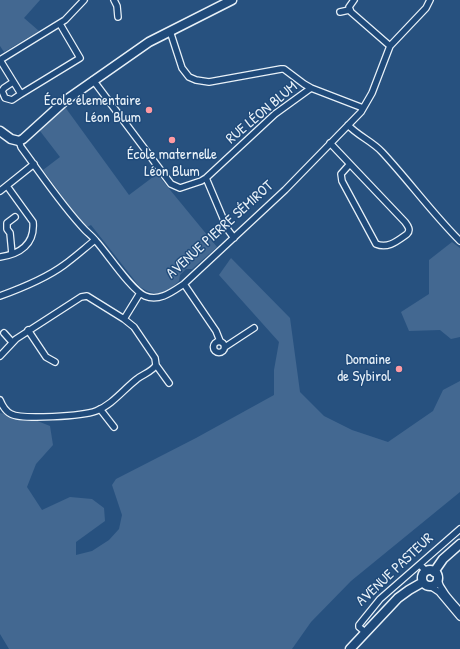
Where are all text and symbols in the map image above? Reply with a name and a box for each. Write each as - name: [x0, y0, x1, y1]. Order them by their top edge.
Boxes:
- street label: RUE LÉON BLUM: [223, 78, 301, 148]
- place label: École élementaire Léon Blum: [44, 92, 141, 127]
- marker: École élementaire Léon Blum: [144, 105, 154, 115]
- marker: École maternelle Léon Blum: [167, 135, 177, 145]
- place label: École maternelle Léon Blum: [127, 146, 217, 181]
- street label: AVENUE PIERRE SÉMIROT: [163, 177, 277, 283]
- place label: Domaine de Sybirol: [337, 351, 391, 386]
- marker: Domaine de Sybirol: [394, 364, 404, 374]
- street label: AVENUE PASTEUR: [353, 530, 437, 610]

